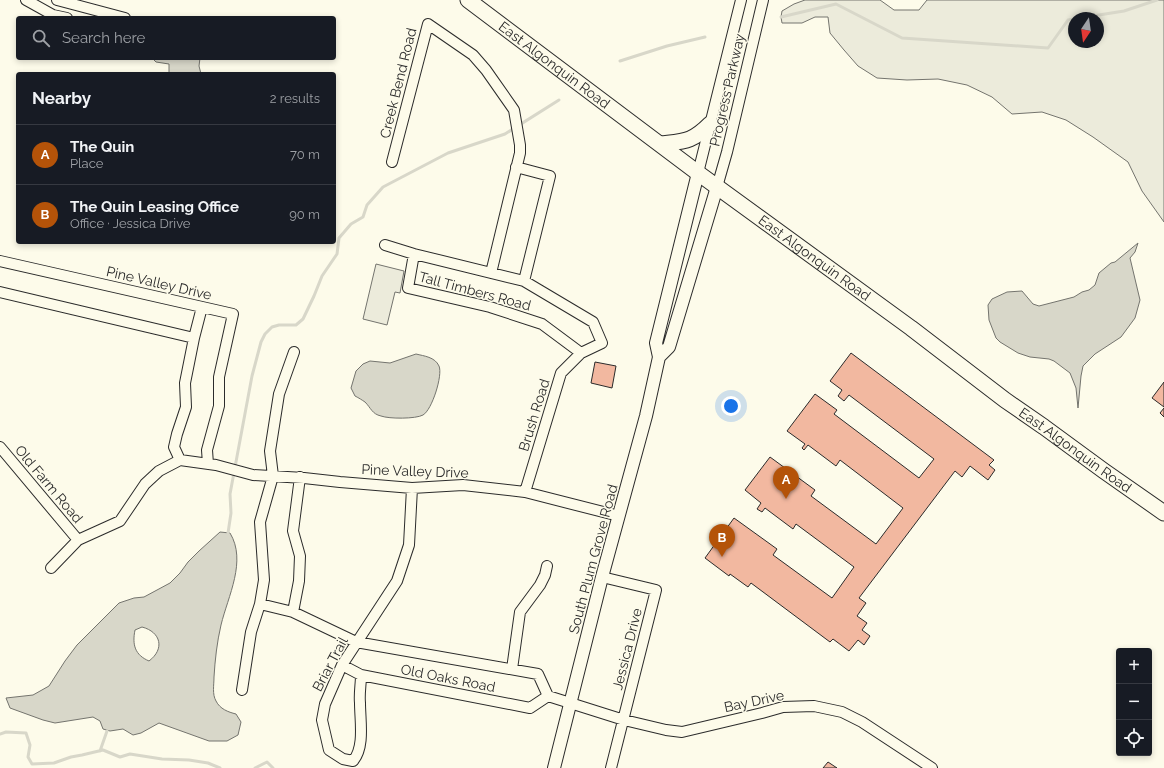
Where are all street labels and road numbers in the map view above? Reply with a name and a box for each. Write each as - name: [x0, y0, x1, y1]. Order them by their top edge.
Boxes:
- street label: East Algonquin Road: [496, 18, 613, 112]
- street label: Creek Bend Road: [377, 26, 419, 140]
- street label: Progress Parkway: [706, 32, 748, 148]
- street label: East Algonquin Road: [755, 212, 874, 304]
- street label: Pine Valley Drive: [105, 263, 213, 303]
- street label: Tall Timbers Road: [417, 268, 533, 314]
- street label: Brush Road: [515, 377, 553, 453]
- street label: East Algonquin Road: [1016, 404, 1135, 496]
- street label: Old Farm Road: [12, 442, 86, 526]
- street label: Pine Valley Drive: [361, 461, 469, 481]
- street label: South Plum Grove Road: [565, 482, 621, 636]
- street label: Jessica Drive: [609, 606, 645, 692]
- street label: Briar Trail: [309, 634, 351, 694]
- street label: Old Oaks Road: [399, 661, 497, 695]
- street label: Bay Drive: [723, 687, 785, 715]

